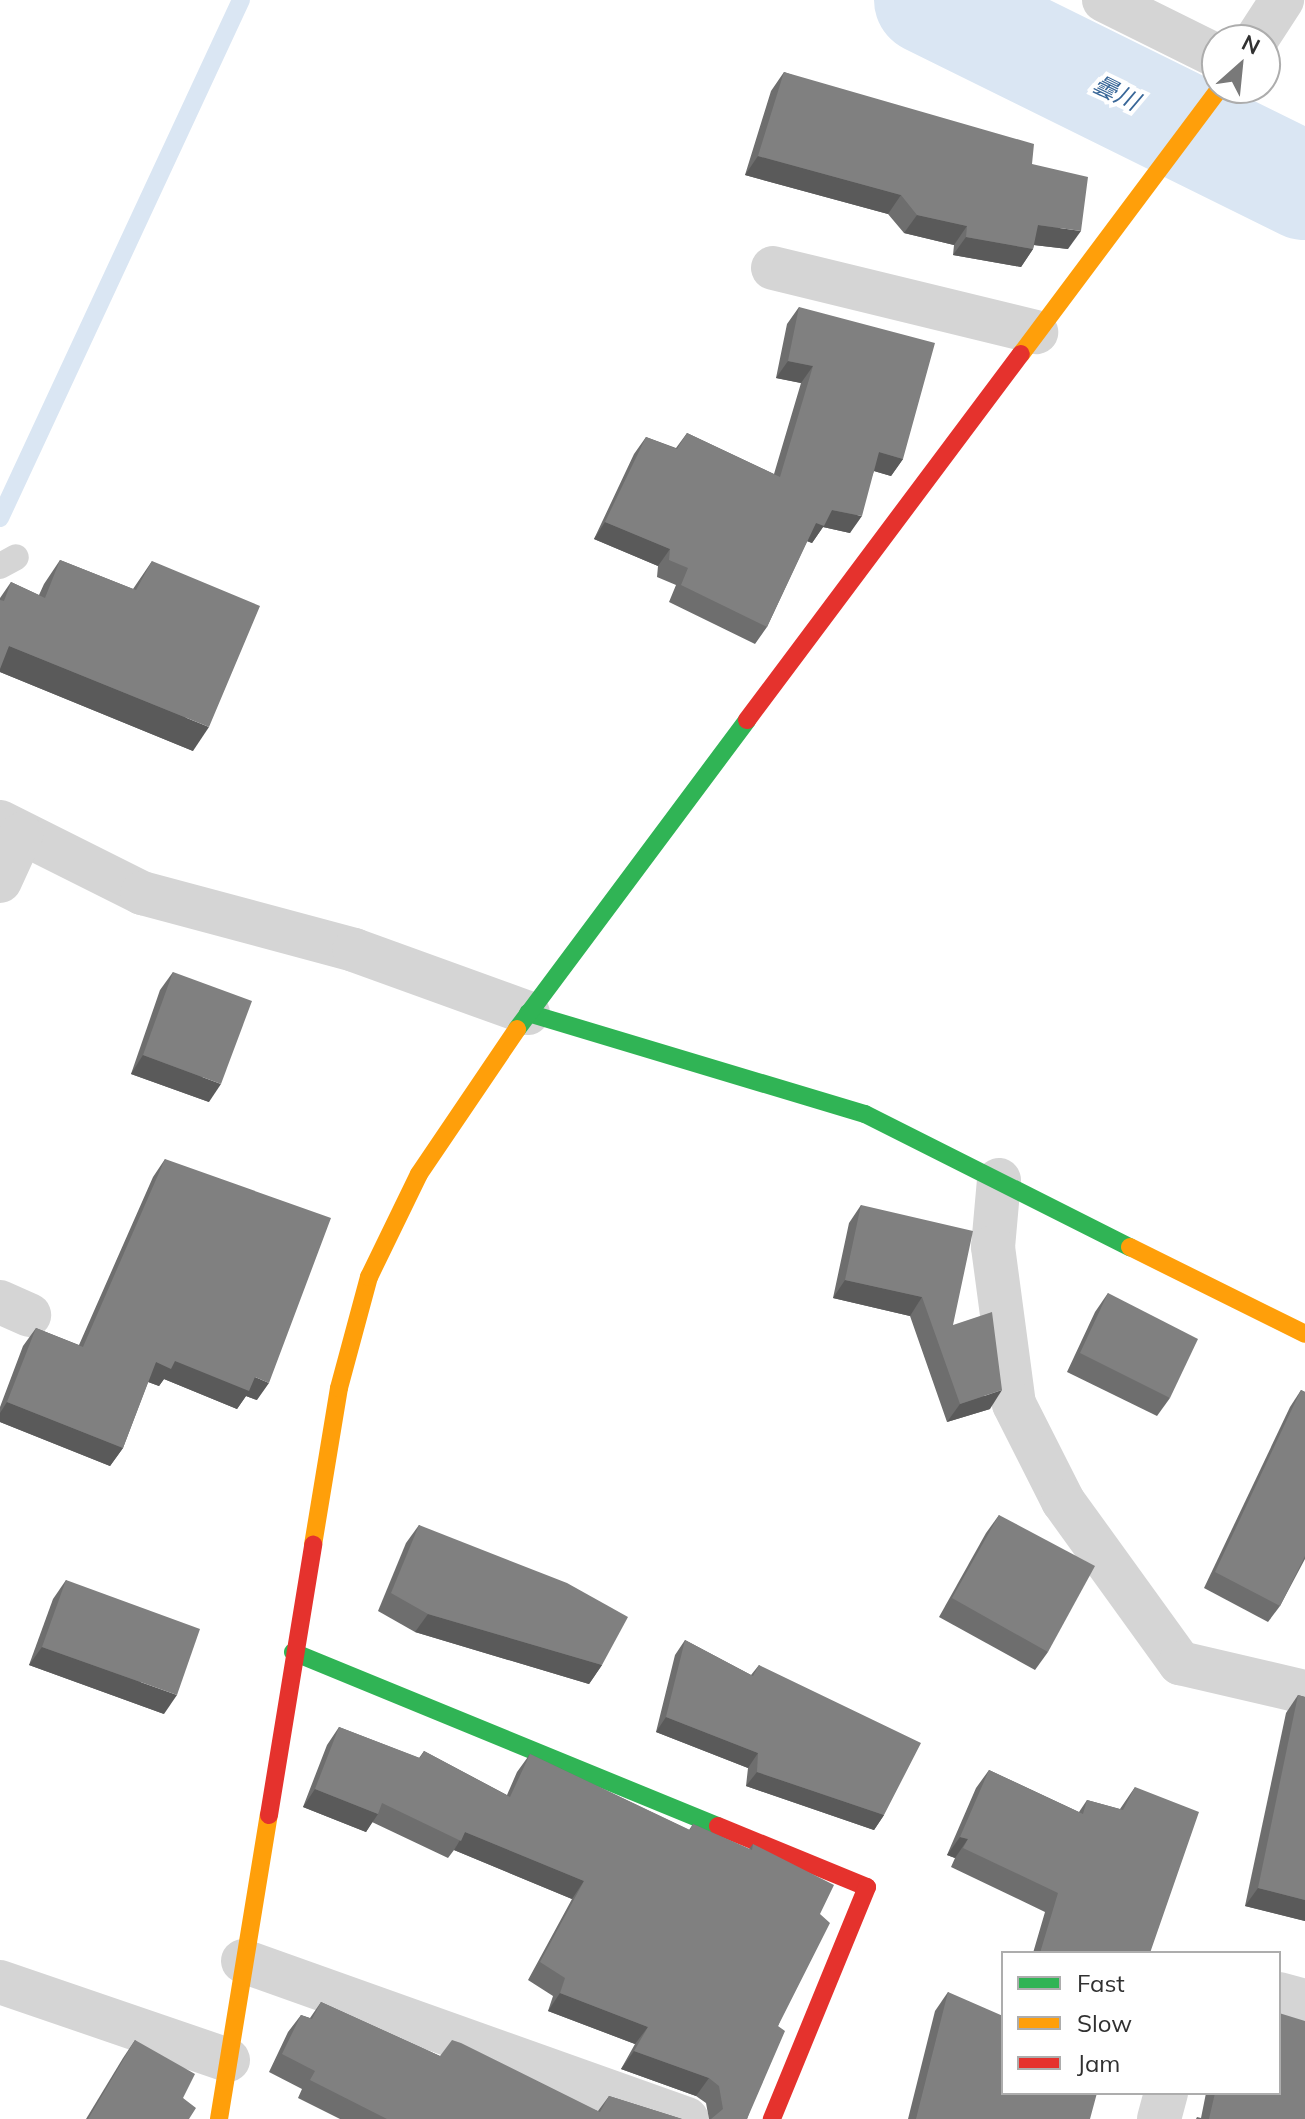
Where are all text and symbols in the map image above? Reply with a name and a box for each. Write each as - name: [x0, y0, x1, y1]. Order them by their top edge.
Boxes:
- north arrow: [1201, 24, 1281, 104]
- text: N: [1237, 28, 1265, 61]
- water label: 曇川: [1088, 70, 1144, 116]
- legend: [1001, 1951, 1281, 2095]
- text: Fast: [1077, 1968, 1125, 1998]
- text: Slow: [1077, 2008, 1132, 2038]
- text: Jam: [1077, 2048, 1120, 2078]

